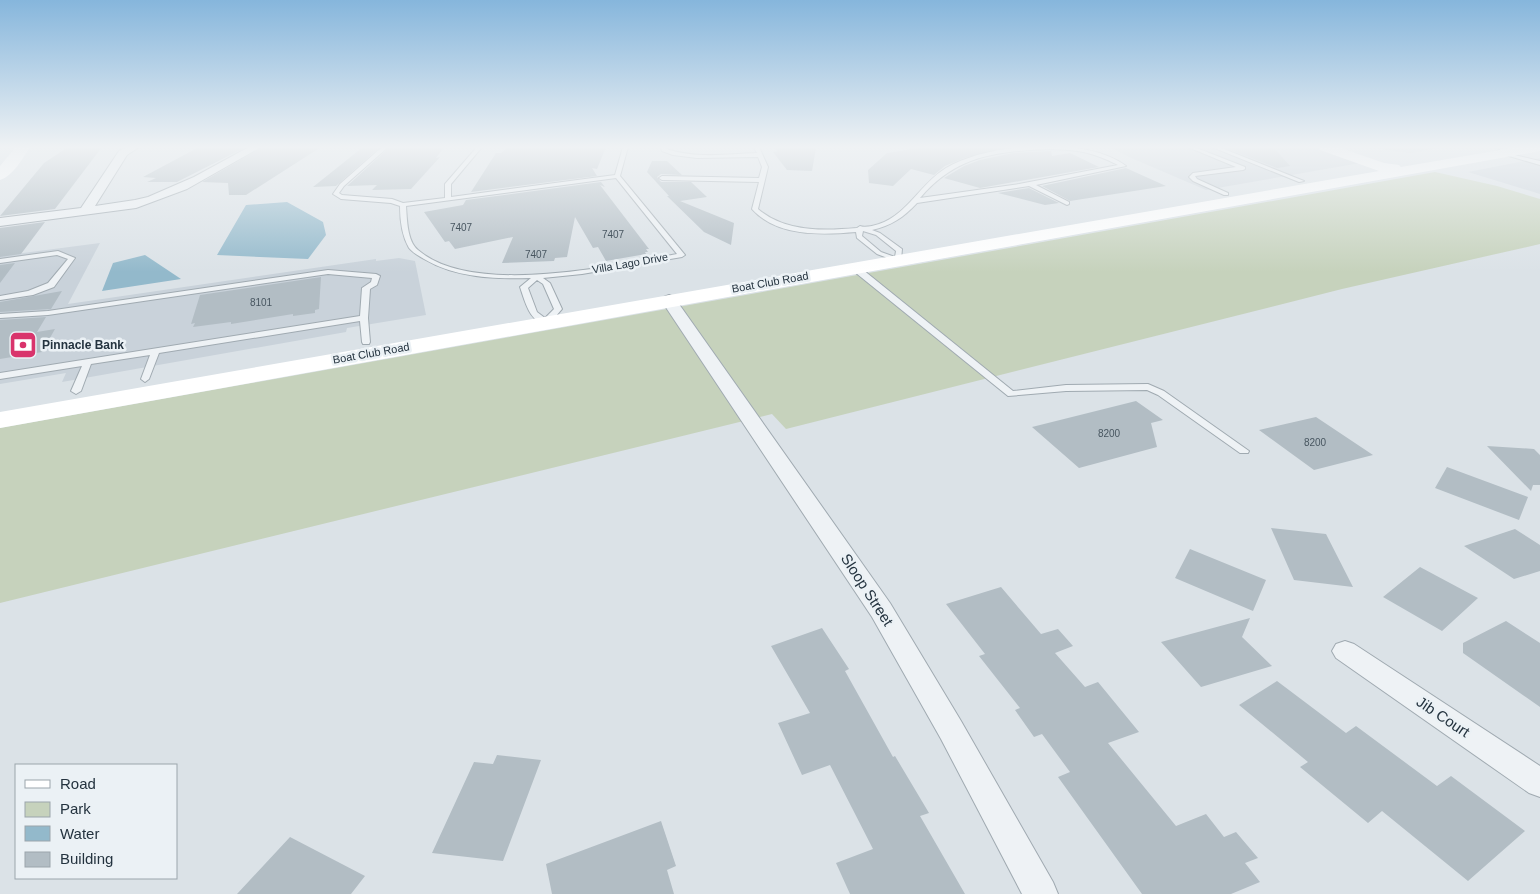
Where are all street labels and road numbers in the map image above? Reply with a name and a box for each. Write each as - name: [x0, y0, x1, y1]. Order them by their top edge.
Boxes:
- street label: Villa Lago Drive: [591, 250, 669, 276]
- street label: Boat Club Road: [731, 269, 809, 295]
- street label: Boat Club Road: [332, 340, 410, 366]
- street label: Sloop Street: [838, 550, 897, 630]
- street label: Jib Court: [1414, 693, 1474, 741]

